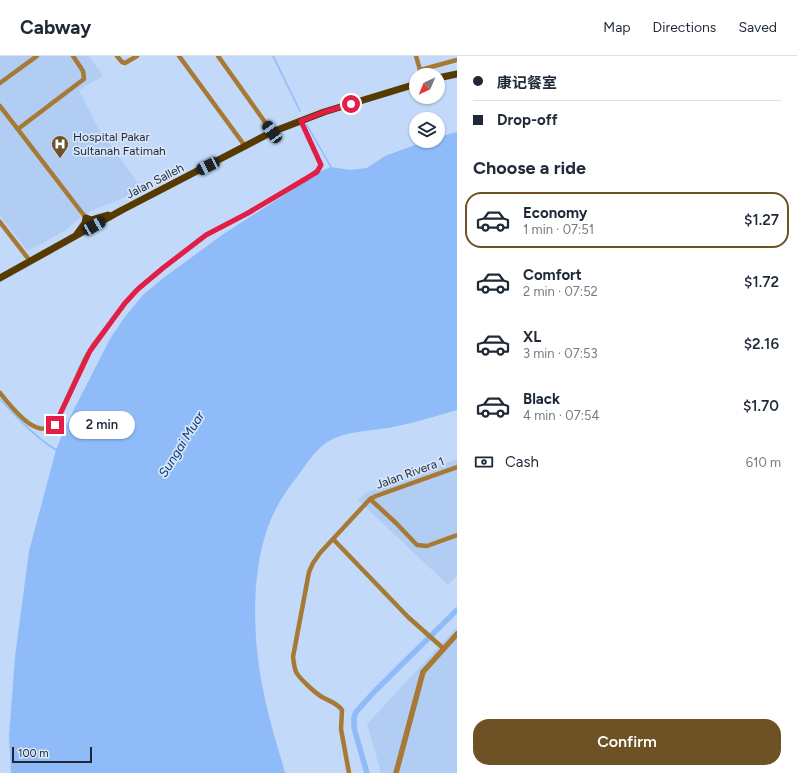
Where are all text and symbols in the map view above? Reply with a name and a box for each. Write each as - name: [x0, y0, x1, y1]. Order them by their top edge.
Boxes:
- text: Cabway: [20, 16, 91, 39]
- text: Map: [603, 19, 631, 36]
- text: Directions: [653, 19, 716, 36]
- text: Saved: [738, 19, 777, 36]
- north arrow: [409, 68, 445, 104]
- map controls: [409, 68, 445, 148]
- text: 康记餐室: [497, 74, 557, 92]
- route start: [342, 95, 360, 113]
- text: Drop-off: [497, 111, 558, 129]
- button: layers: [409, 112, 445, 148]
- car: [260, 119, 284, 145]
- place label: Hospital Pakar Sultanah Fatimah: [73, 130, 166, 158]
- hospital icon: Hospital Pakar Sultanah Fatimah: [50, 134, 70, 159]
- car: [195, 155, 221, 177]
- text: Choose a ride: [473, 157, 586, 179]
- street label: Jalan Salleh: [124, 160, 186, 201]
- icon: car: [475, 202, 511, 238]
- text: Economy: [523, 204, 588, 222]
- text: $1.27: [744, 211, 779, 229]
- car: [81, 215, 107, 237]
- text: 1 min · 07:51: [523, 222, 594, 237]
- icon: car: [475, 264, 511, 300]
- text: Comfort: [523, 266, 582, 284]
- text: $1.72: [744, 273, 779, 291]
- text: 2 min · 07:52: [523, 284, 598, 299]
- icon: car: [475, 326, 511, 362]
- text: XL: [523, 328, 541, 346]
- text: $2.16: [744, 335, 779, 353]
- text: 3 min · 07:53: [523, 346, 598, 361]
- icon: car: [475, 388, 511, 424]
- text: Black: [523, 390, 560, 408]
- text: $1.70: [743, 397, 779, 415]
- water label: Sungai Muar: [155, 408, 208, 480]
- text: 4 min · 07:54: [523, 408, 600, 423]
- callout: 2 min: [69, 411, 135, 439]
- route end: [46, 416, 64, 434]
- text: 2 min: [86, 417, 118, 432]
- icon: cash: [473, 451, 495, 473]
- text: Cash: [505, 453, 539, 471]
- street label: Jalan Rivera 1: [374, 454, 446, 492]
- text: 610 m: [746, 455, 781, 470]
- button: Confirm: [473, 719, 781, 765]
- scale bar: [12, 745, 92, 764]
- text: 100 m: [18, 747, 49, 760]

